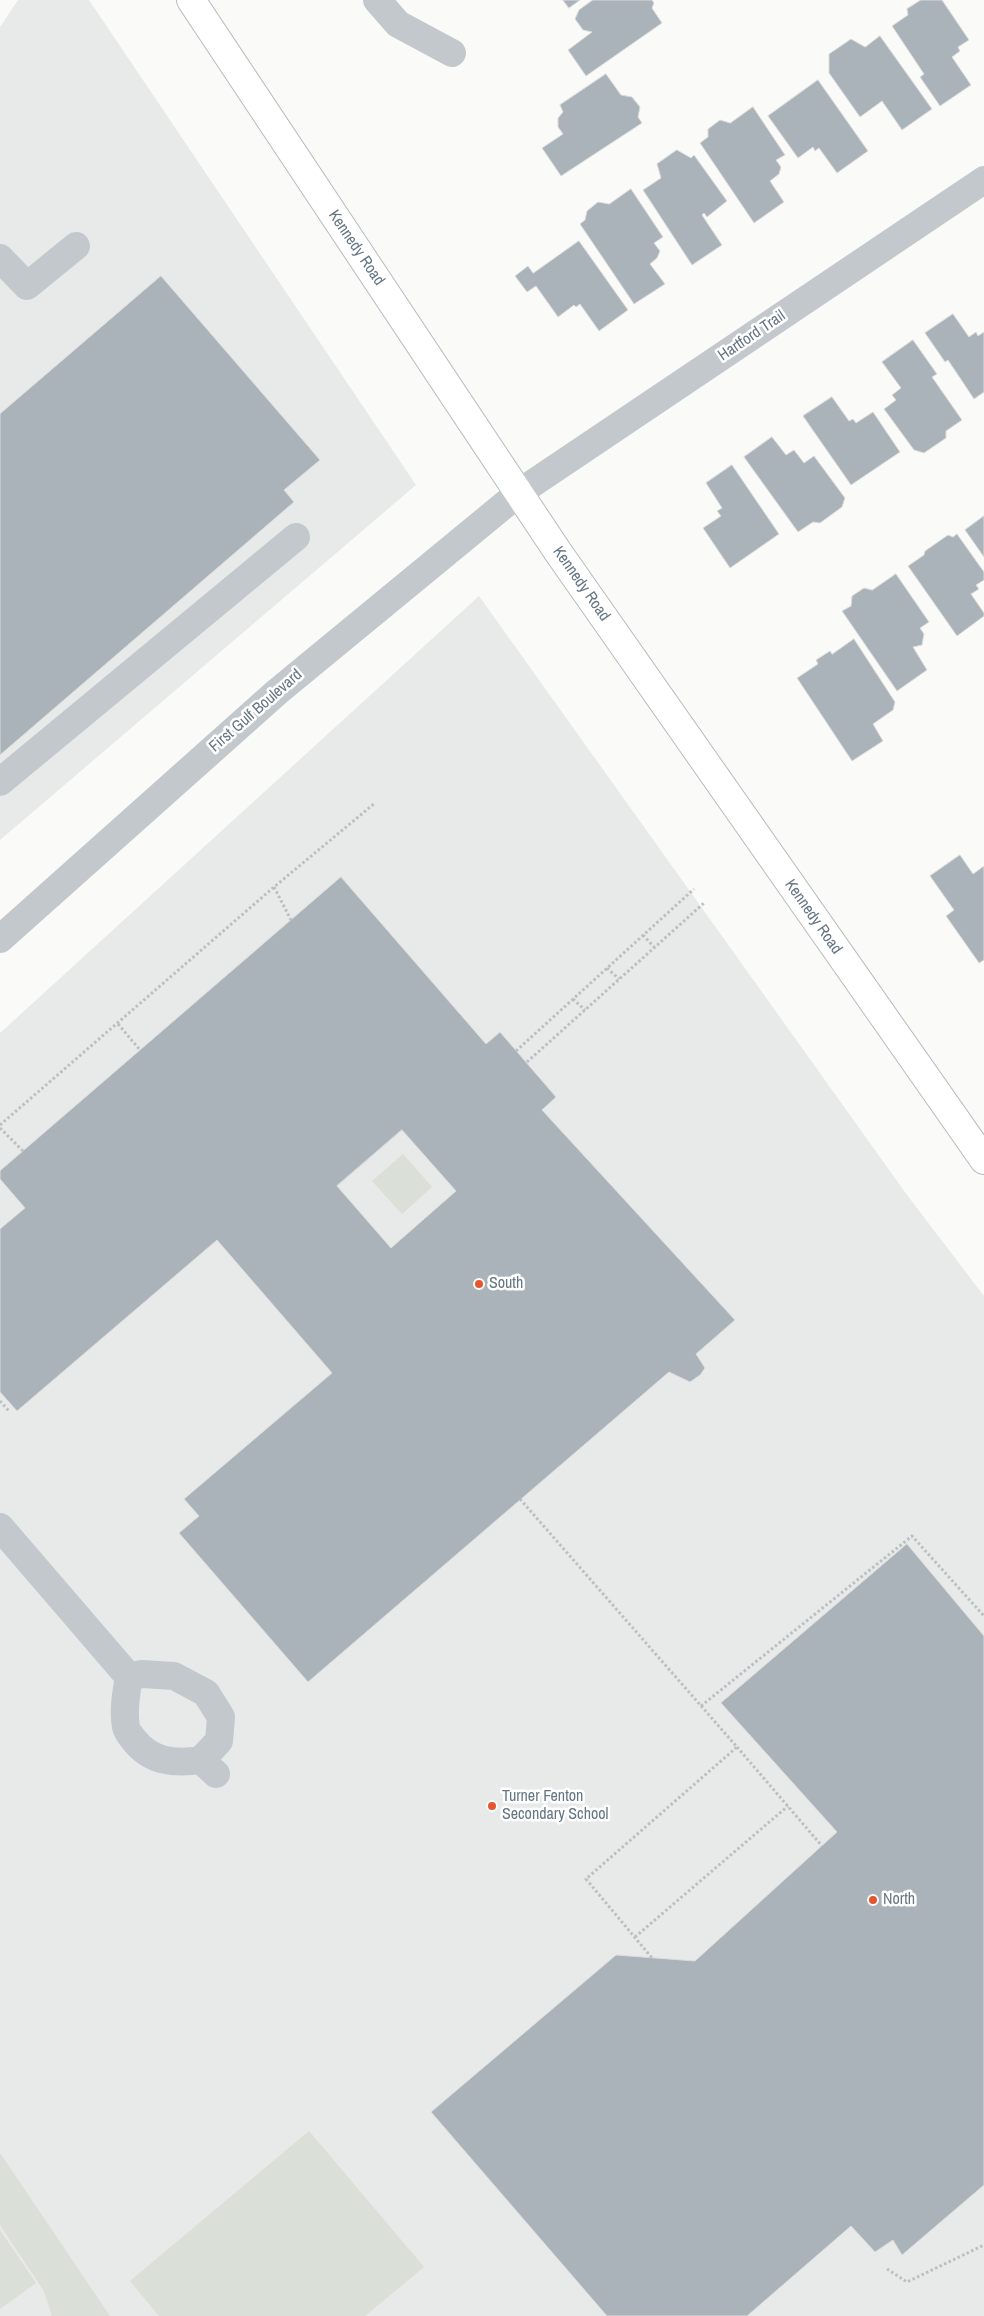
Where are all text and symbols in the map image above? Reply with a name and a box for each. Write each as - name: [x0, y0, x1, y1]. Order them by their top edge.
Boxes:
- street label: Kennedy Road: [324, 207, 388, 289]
- street label: Hartford Trail: [715, 307, 789, 365]
- street label: Kennedy Road: [548, 543, 614, 625]
- street label: First Gulf Boulevard: [206, 665, 306, 757]
- street label: Kennedy Road: [780, 876, 846, 958]
- place label: South: [489, 1274, 523, 1294]
- marker: South: [473, 1278, 485, 1290]
- place label: Turner Fenton Secondary School: [502, 1787, 608, 1825]
- marker: Turner Fenton Secondary School: [486, 1800, 498, 1812]
- place label: North: [883, 1890, 915, 1910]
- marker: North: [867, 1894, 879, 1906]

